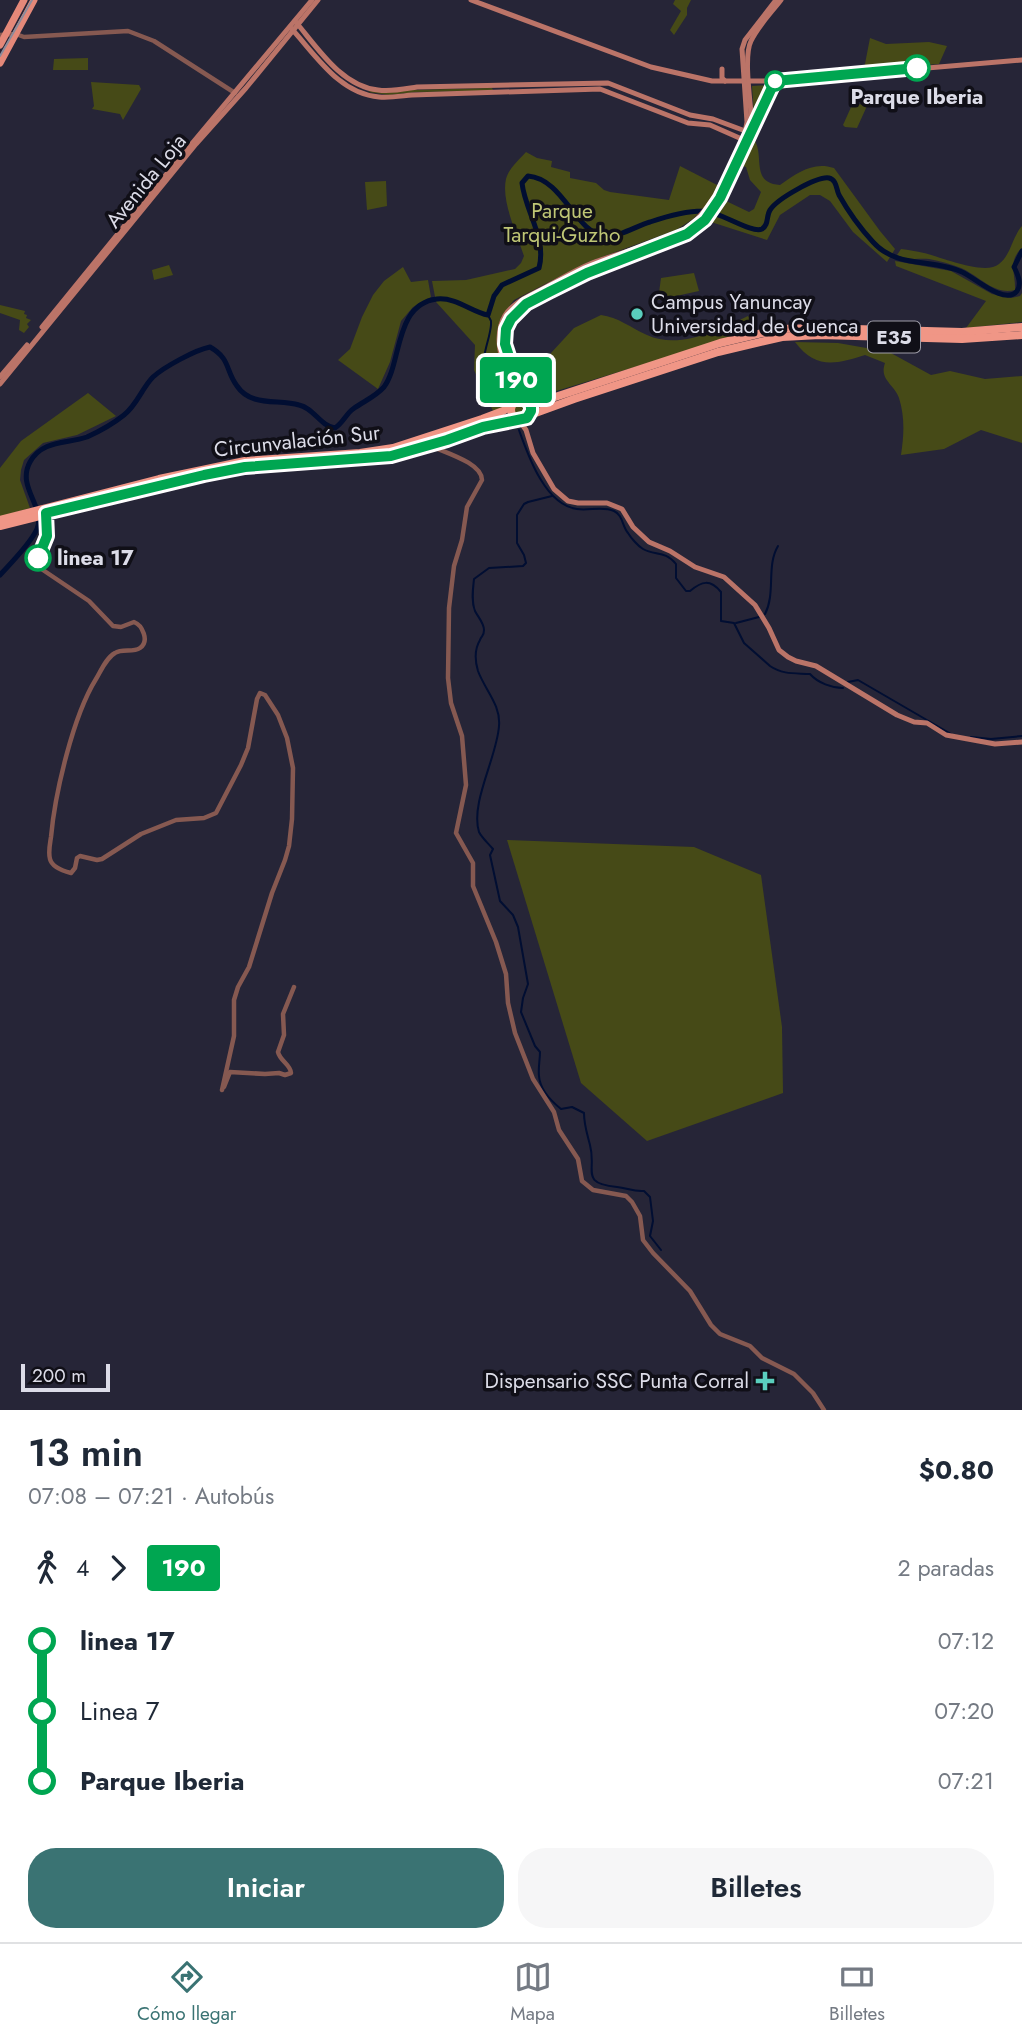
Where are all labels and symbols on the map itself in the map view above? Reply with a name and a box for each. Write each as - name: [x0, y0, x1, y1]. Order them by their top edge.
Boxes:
- marker: Parque Iberia: [904, 55, 930, 81]
- unlabelled marker: [765, 71, 785, 91]
- place label: Parque Iberia: [851, 82, 983, 112]
- street label: Avenida Loja: [99, 127, 193, 235]
- park label: Parque Tarqui-Guzho: [504, 196, 620, 250]
- place label: Campus Yanuncay Universidad de Cuenca: [651, 287, 858, 341]
- marker: Campus Yanuncay Universidad de Cuenca: [629, 306, 645, 322]
- road number: E35: [868, 322, 920, 352]
- line badge: 190: [476, 357, 556, 403]
- street label: Circunvalación Sur: [212, 417, 382, 465]
- place label: linea 17: [57, 543, 134, 573]
- marker: linea 17: [25, 545, 51, 571]
- scale bar: [21, 1361, 110, 1393]
- place label: Dispensario SSC Punta Corral: [485, 1366, 749, 1396]
- marker: Dispensario SSC Punta Corral: [755, 1371, 775, 1391]

